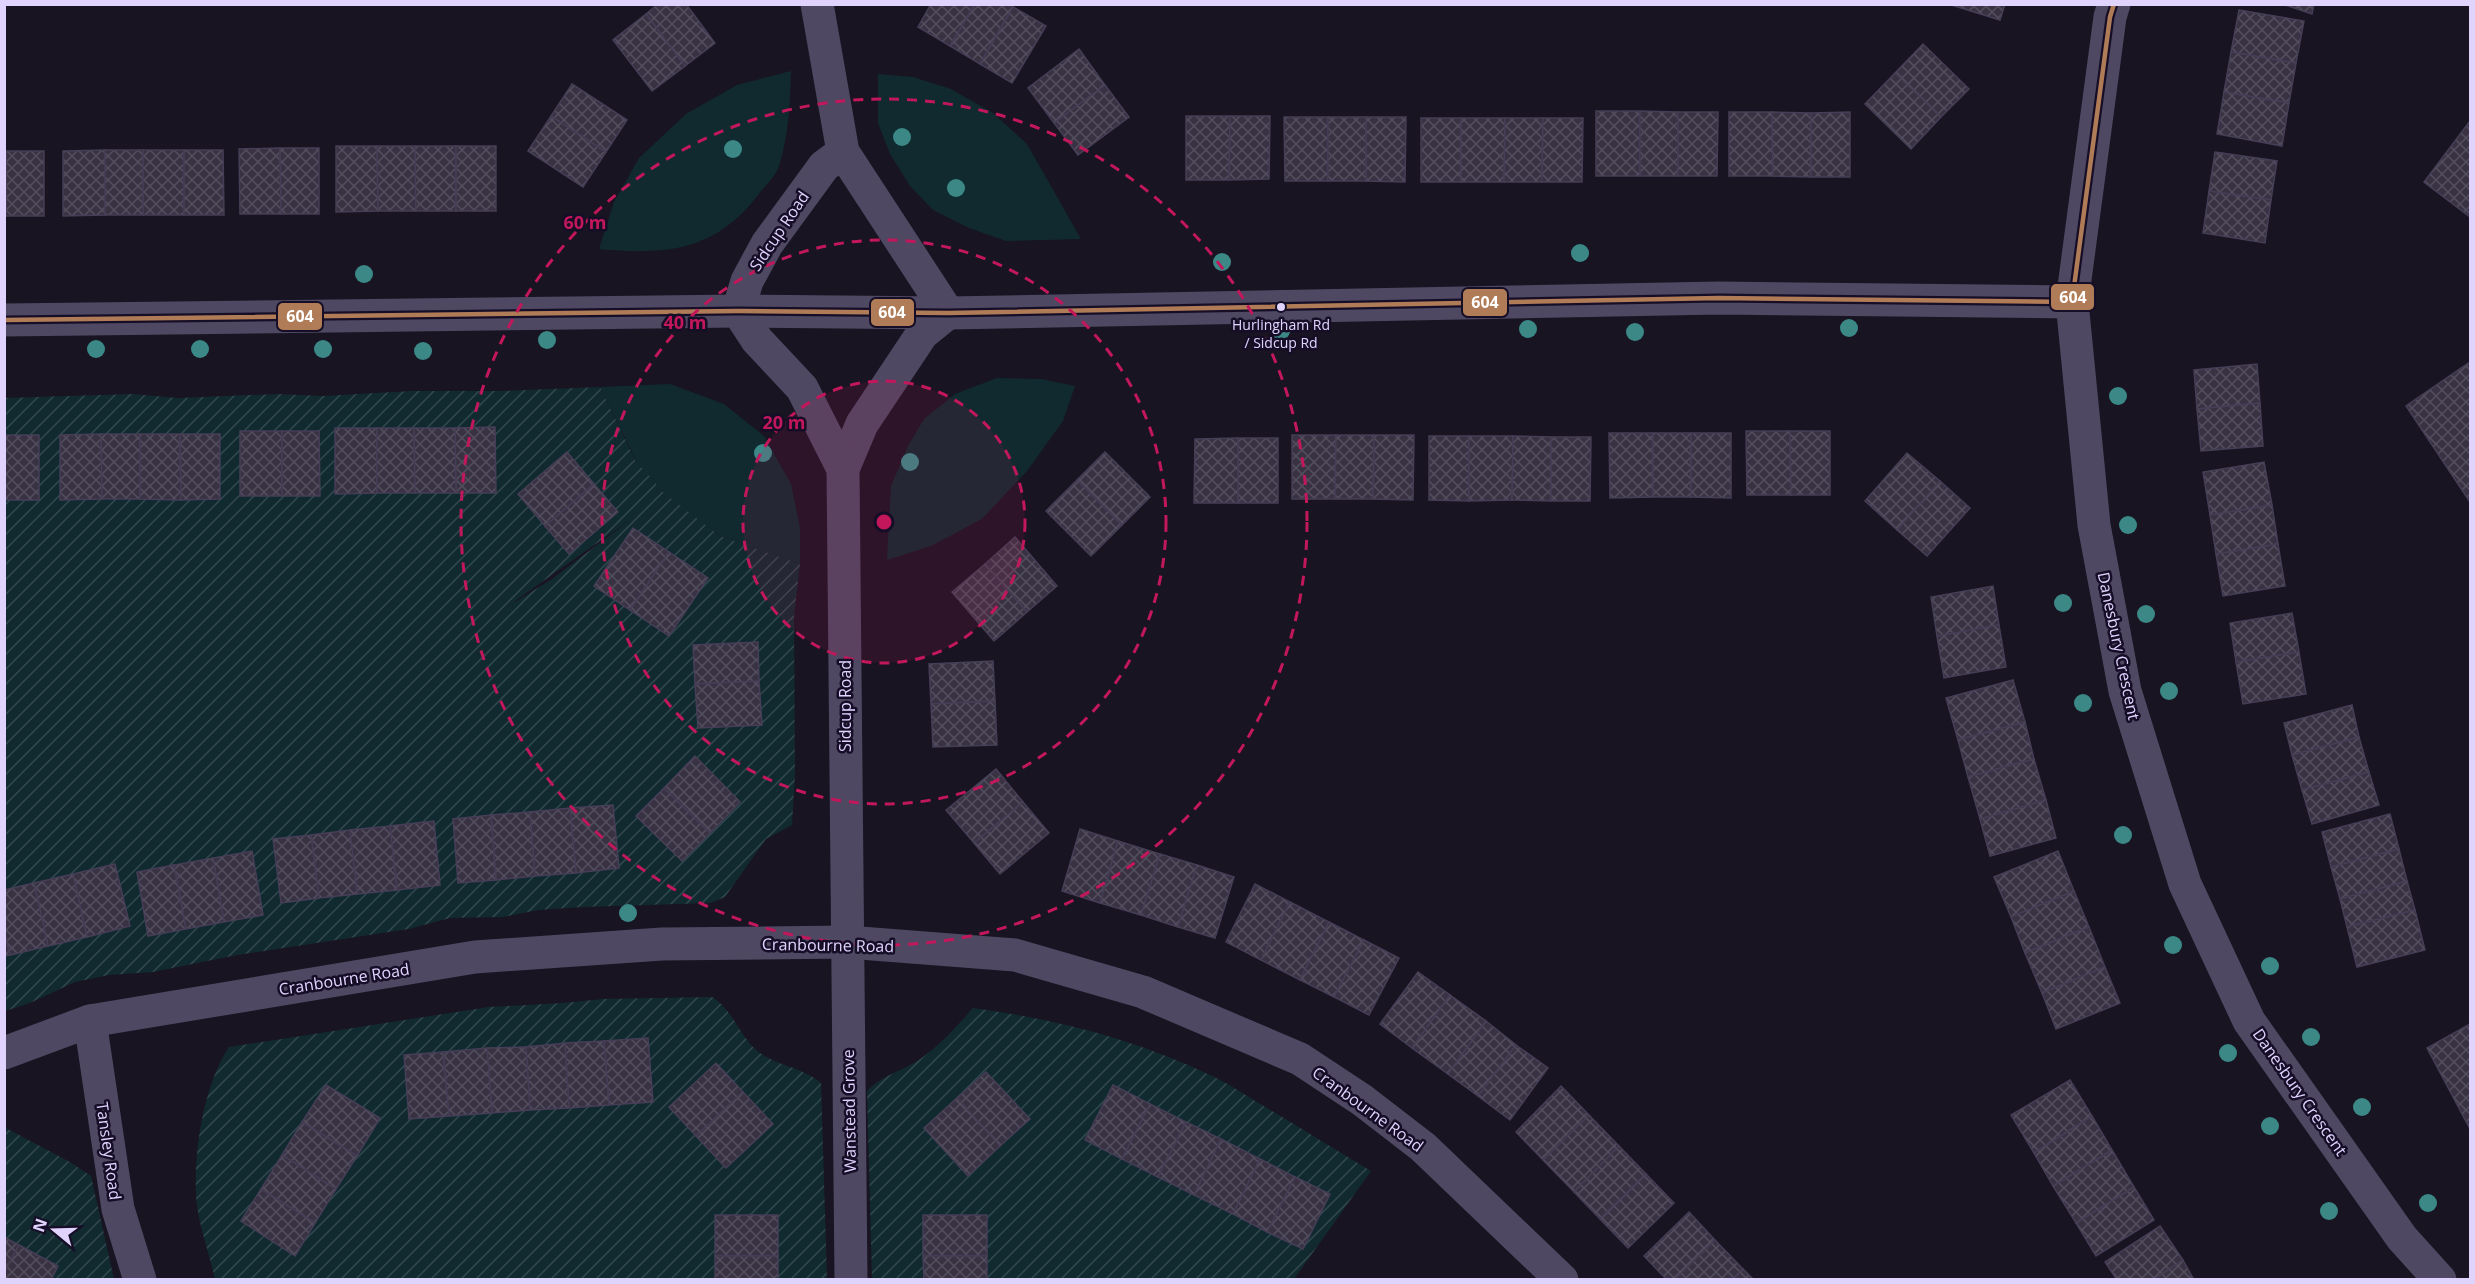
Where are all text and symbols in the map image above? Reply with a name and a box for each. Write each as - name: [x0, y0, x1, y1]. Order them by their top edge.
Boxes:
- street label: Sidcup Road: [744, 187, 814, 275]
- text: 60 m: [564, 210, 606, 234]
- line badge: 604: [2050, 283, 2095, 311]
- text: 604: [2059, 286, 2087, 308]
- line badge: 604: [1462, 288, 1508, 317]
- text: 604: [1471, 291, 1499, 313]
- line badge: 604: [870, 298, 915, 327]
- text: 604: [878, 301, 906, 323]
- marker: Hurlingham Rd / Sidcup Rd: [1275, 301, 1287, 313]
- line badge: 604: [277, 302, 323, 331]
- text: 604: [286, 305, 314, 327]
- text: 40 m: [664, 310, 706, 334]
- place label: Hurlingham Rd / Sidcup Rd: [1232, 315, 1330, 352]
- text: 20 m: [763, 410, 805, 434]
- centre of rings: [874, 512, 894, 532]
- street label: Danesbury Crescent: [2093, 570, 2145, 722]
- street label: Sidcup Road: [834, 660, 856, 752]
- street label: Cranbourne Road: [762, 933, 894, 957]
- street label: Cranbourne Road: [277, 958, 411, 1000]
- street label: Danesbury Crescent: [2248, 1024, 2352, 1160]
- street label: Wanstead Grove: [837, 1049, 861, 1173]
- street label: Cranbourne Road: [1308, 1061, 1428, 1157]
- street label: Tansley Road: [91, 1101, 127, 1201]
- north arrow: [24, 1200, 84, 1260]
- text: N: [27, 1215, 52, 1235]

